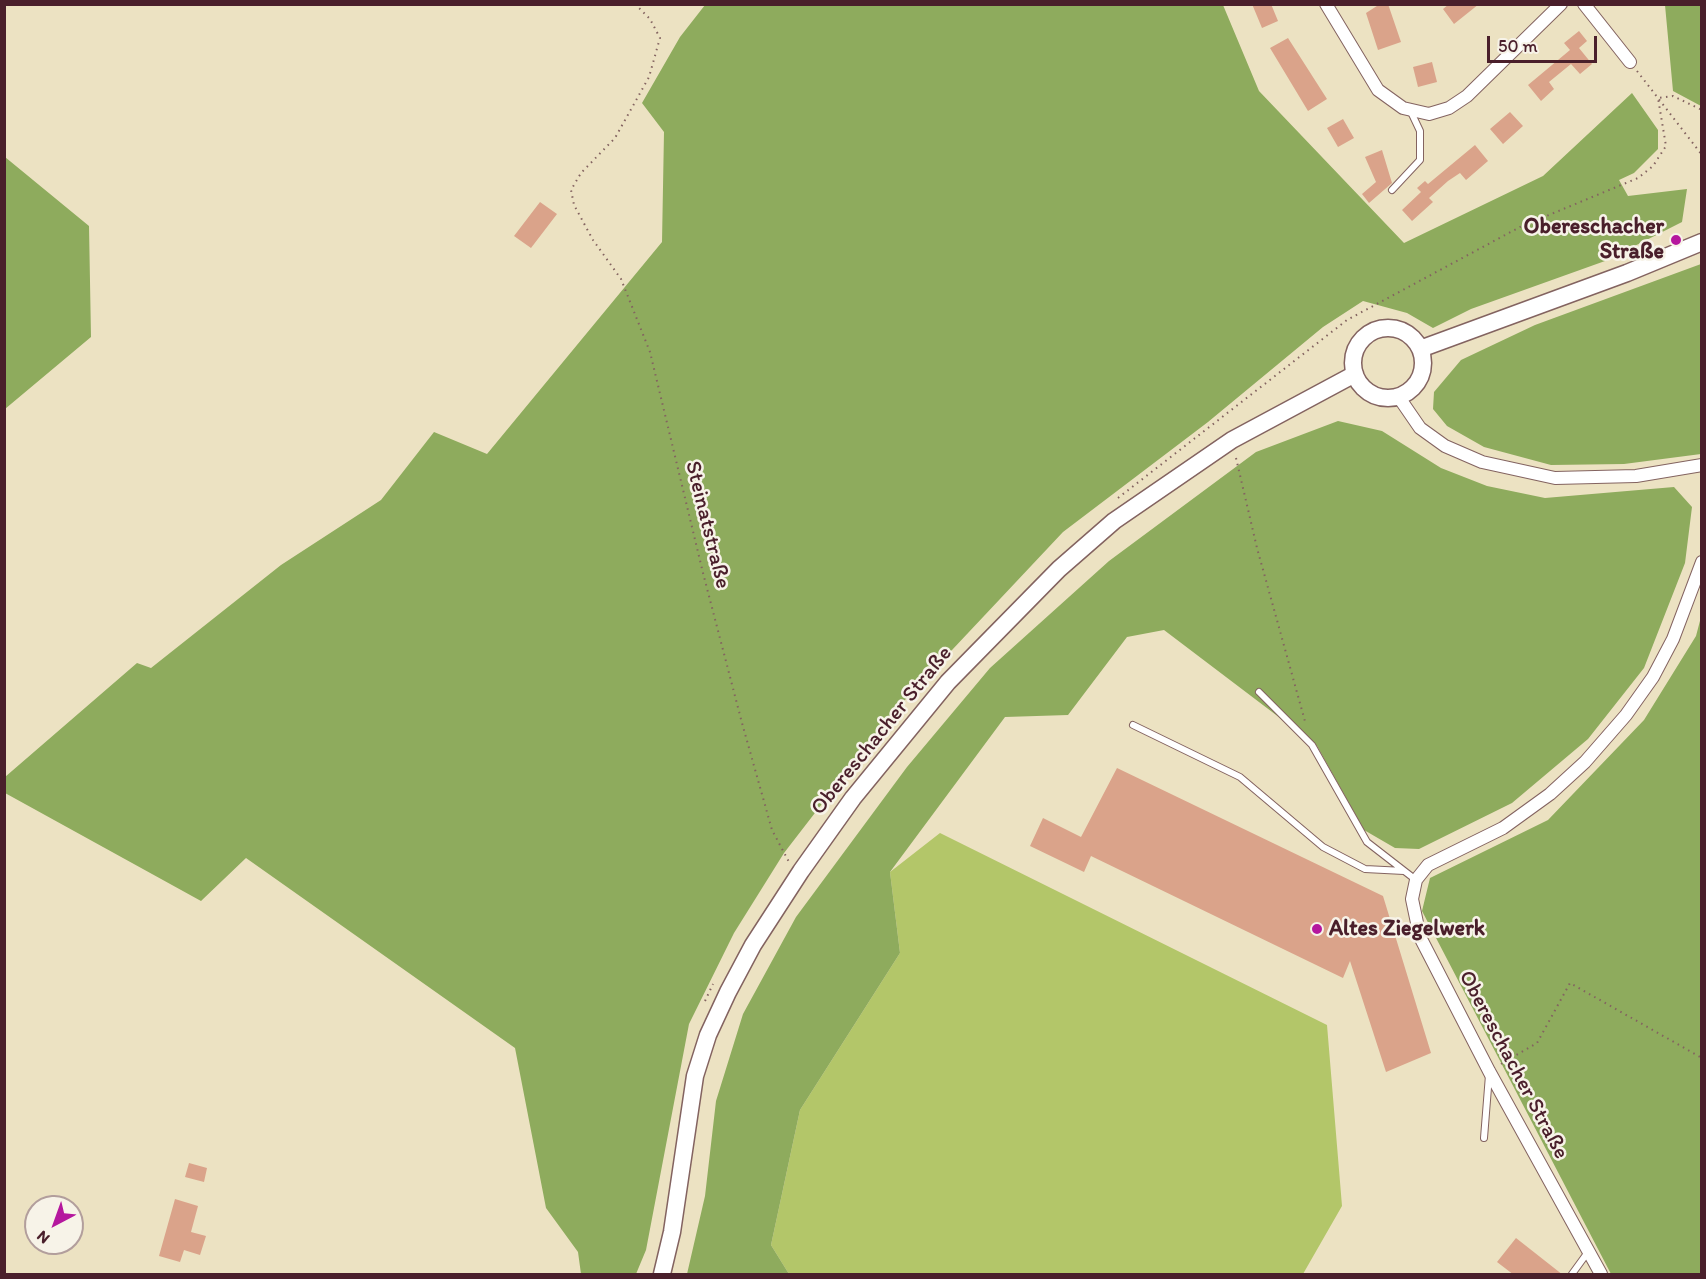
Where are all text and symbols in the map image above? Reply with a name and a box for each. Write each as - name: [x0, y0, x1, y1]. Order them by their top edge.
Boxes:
- scale bar: [1490, 24, 1600, 62]
- text: 50 m: [1498, 35, 1538, 57]
- place label: Obereschacher Straße: [1524, 214, 1664, 266]
- marker: Obereschacher Straße: [1669, 233, 1683, 247]
- street label: Steinatstraße: [678, 459, 736, 591]
- street label: Obereschacher Straße: [806, 641, 958, 821]
- place label: Altes Ziegelwerk: [1329, 916, 1485, 942]
- marker: Altes Ziegelwerk: [1310, 922, 1324, 936]
- street label: Obereschacher Straße: [1452, 966, 1574, 1164]
- north arrow: [24, 1195, 84, 1255]
- text: N: [33, 1227, 53, 1248]

